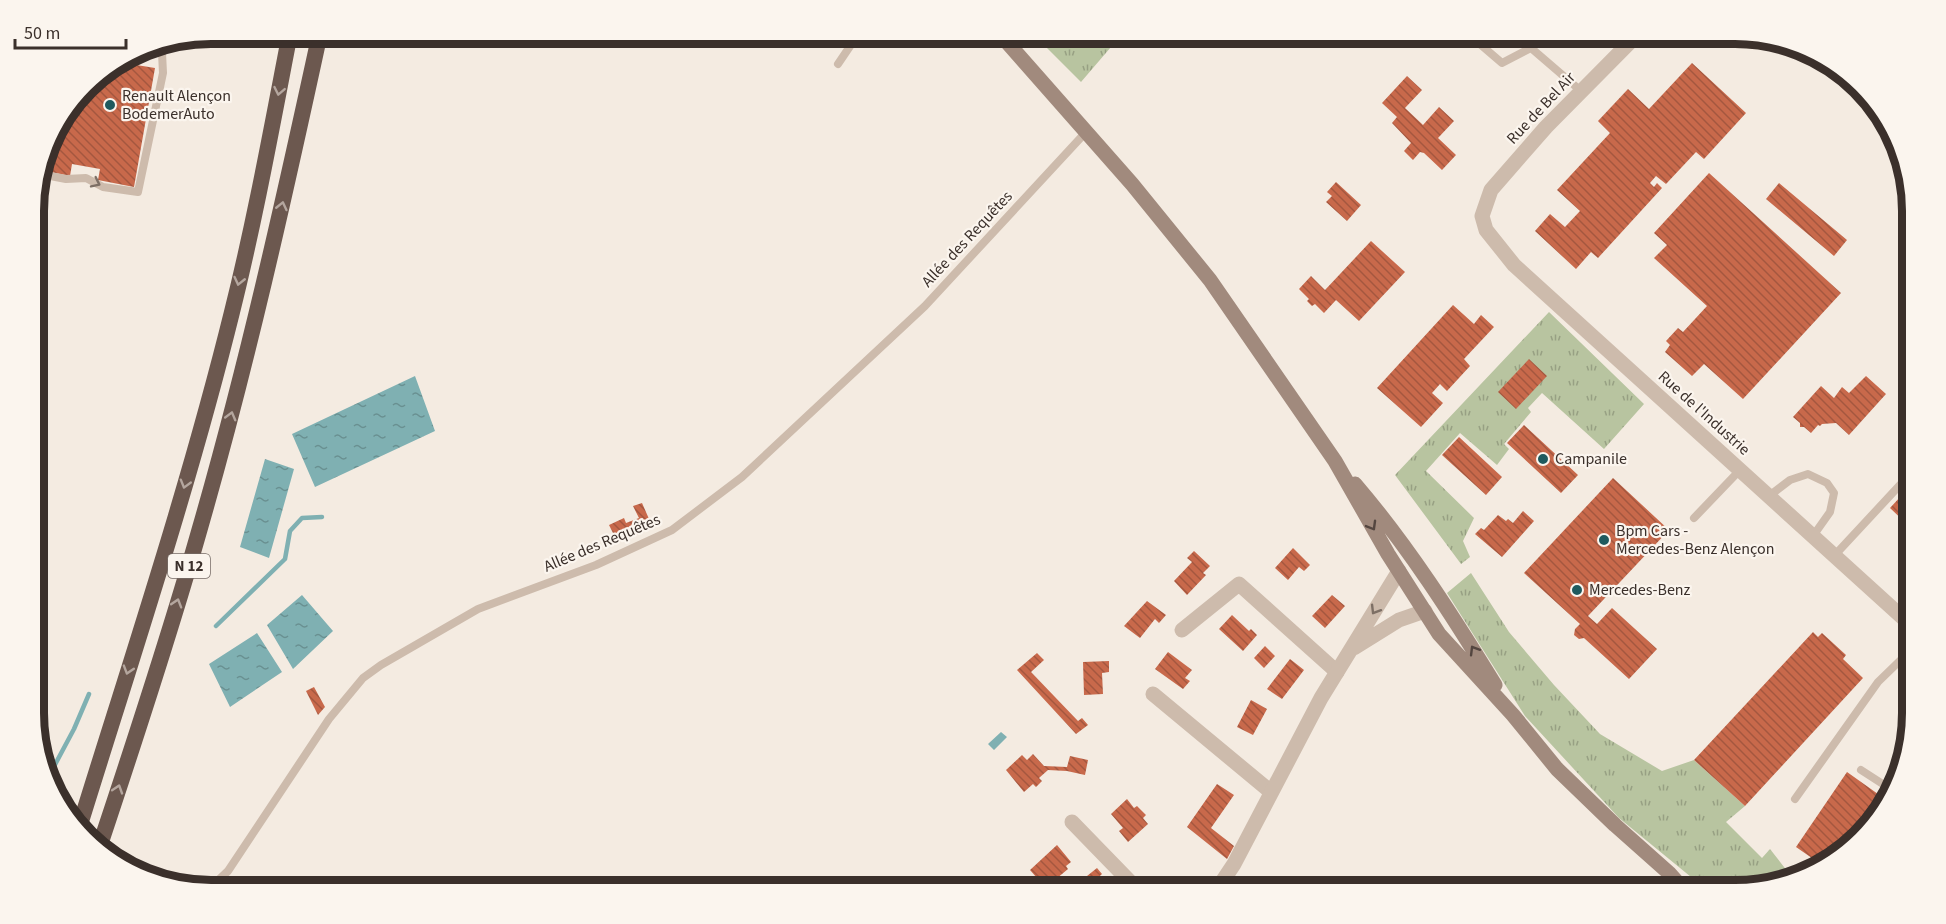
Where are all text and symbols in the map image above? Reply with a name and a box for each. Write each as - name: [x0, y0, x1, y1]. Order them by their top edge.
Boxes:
- scale bar: [15, 12, 126, 50]
- text: 50 m: [24, 21, 60, 46]
- street label: Rue de Bel Air: [1502, 67, 1581, 149]
- place label: Renault Alençon BodemerAuto: [122, 85, 231, 125]
- one-way arrow: [273, 85, 286, 95]
- marker: Renault Alençon BodemerAuto: [103, 98, 117, 112]
- one-way arrow: [90, 176, 101, 187]
- street label: Allée des Requêtes: [916, 186, 1018, 292]
- one-way arrow: [275, 201, 288, 211]
- one-way arrow: [234, 276, 247, 286]
- street label: Rue de l'Industrie: [1653, 366, 1755, 460]
- one-way arrow: [223, 411, 236, 421]
- place label: Campanile: [1555, 448, 1627, 470]
- marker: Campanile: [1536, 452, 1550, 466]
- one-way arrow: [180, 478, 192, 488]
- street label: Allée des Requêtes: [540, 508, 664, 577]
- one-way arrow: [1364, 520, 1376, 530]
- place label: Bpm Cars - Mercedes-Benz Alençon: [1616, 520, 1774, 560]
- marker: Bpm Cars - Mercedes-Benz Alençon: [1597, 533, 1611, 547]
- road number: N 12: [168, 554, 210, 578]
- place label: Mercedes-Benz: [1589, 579, 1691, 601]
- marker: Mercedes-Benz: [1570, 583, 1584, 597]
- one-way arrow: [170, 598, 182, 609]
- one-way arrow: [1370, 604, 1382, 614]
- one-way arrow: [1470, 646, 1481, 656]
- one-way arrow: [123, 664, 136, 675]
- one-way arrow: [111, 784, 124, 795]

